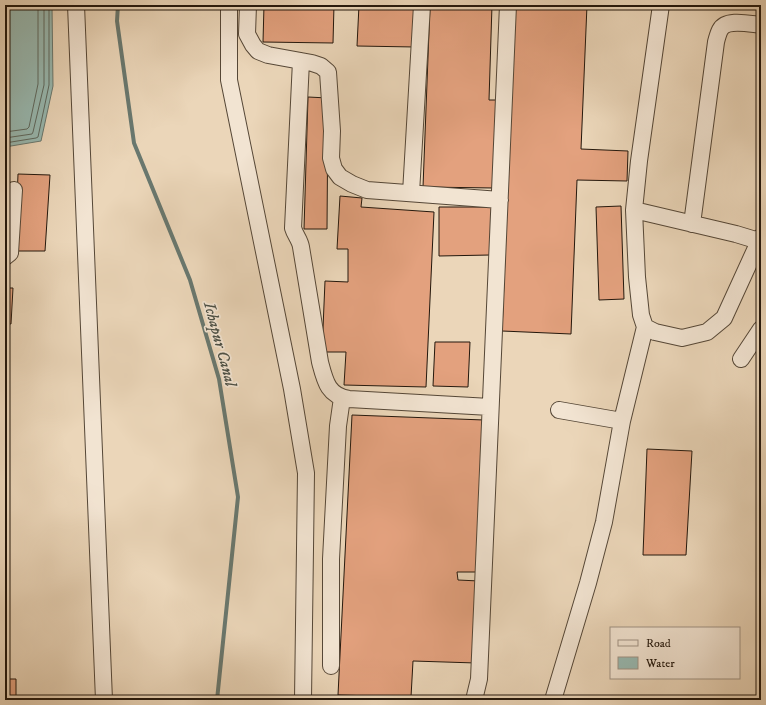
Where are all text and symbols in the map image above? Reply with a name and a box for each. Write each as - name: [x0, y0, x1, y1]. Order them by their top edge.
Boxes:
- water label: Ichapur Canal: [199, 299, 241, 390]
- legend: [610, 627, 740, 679]
- text: Road: [646, 636, 671, 651]
- text: Water: [645, 656, 675, 671]

